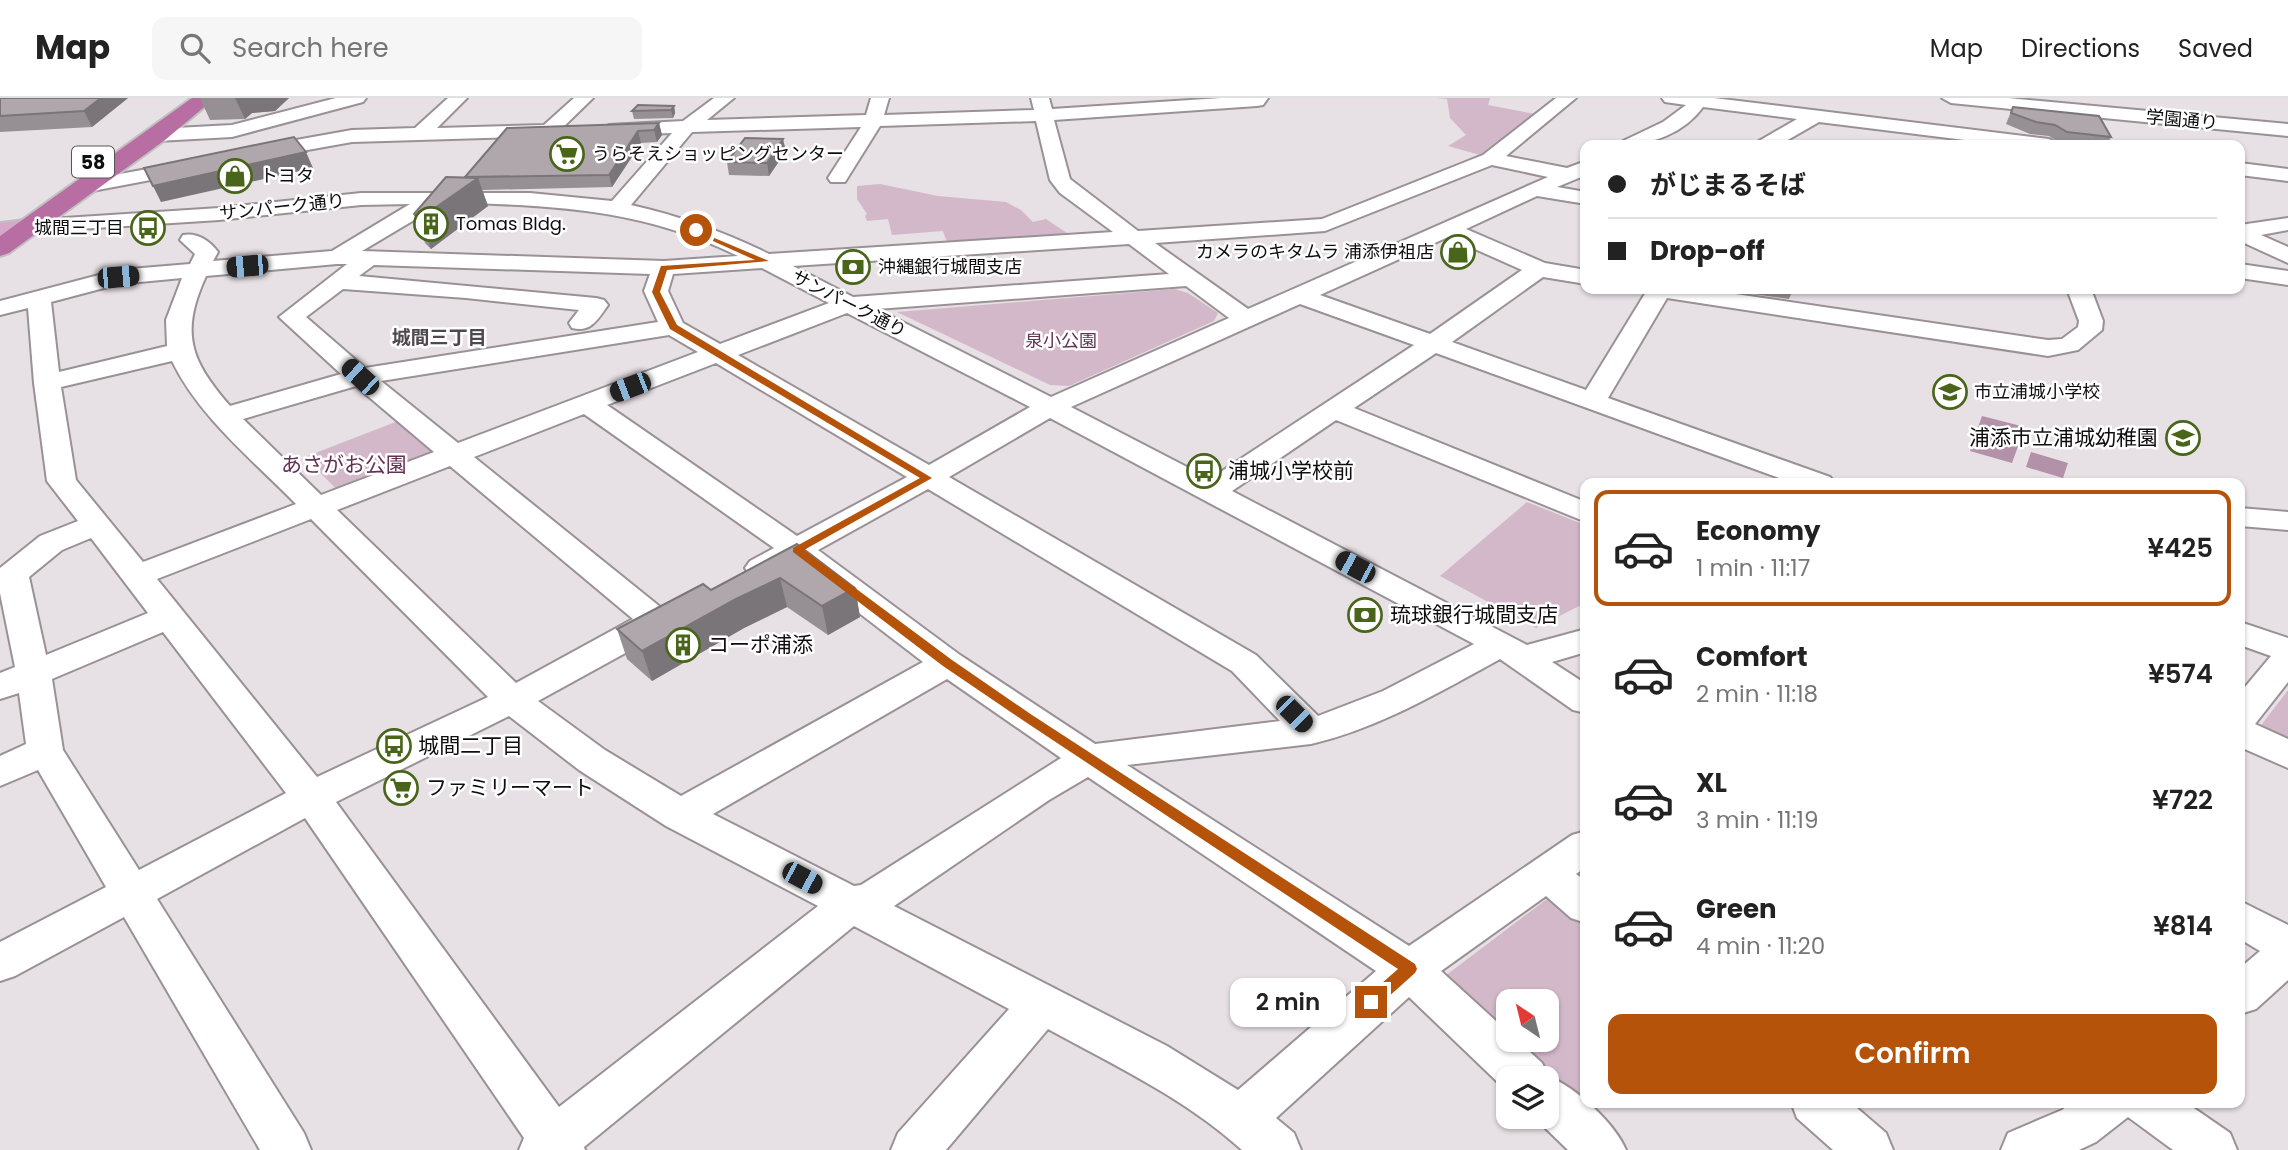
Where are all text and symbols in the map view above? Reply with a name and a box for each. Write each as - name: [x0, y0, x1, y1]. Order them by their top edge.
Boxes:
- search box: [152, 17, 642, 80]
- text: Map: [35, 24, 110, 71]
- icon: search: [176, 29, 214, 67]
- text: Search here: [232, 30, 389, 66]
- text: Map: [1930, 32, 1983, 65]
- text: Directions: [2021, 32, 2140, 65]
- text: Saved: [2178, 32, 2253, 65]
- street label: 学園通り: [2145, 104, 2219, 135]
- supermarket icon: うらそえショッピングセンター: [548, 135, 586, 173]
- place label: うらそえショッピングセンター: [592, 141, 844, 166]
- road number: 58: [72, 146, 114, 178]
- shop icon: トヨタ: [216, 157, 254, 195]
- place label: トヨタ: [260, 163, 314, 188]
- text: がじまるそば: [1650, 167, 1806, 203]
- street label: サンパーク通り: [218, 187, 346, 226]
- building icon: Tomas Bldg.: [412, 205, 450, 243]
- bus stop icon: 城間三丁目: [129, 209, 167, 247]
- place label: Tomas Bldg.: [456, 211, 566, 236]
- route start: [680, 214, 712, 246]
- place label: 城間三丁目: [34, 215, 124, 240]
- shop icon: カメラのキタムラ 浦添伊祖店: [1439, 233, 1477, 271]
- text: Drop-off: [1650, 233, 1765, 269]
- place label: カメラのキタムラ 浦添伊祖店: [1196, 239, 1434, 264]
- bank icon: 沖縄銀行城間支店: [834, 248, 872, 286]
- car: [226, 254, 269, 278]
- place label: 沖縄銀行城間支店: [878, 254, 1022, 279]
- street label: サンパーク通り: [787, 264, 911, 343]
- car: [97, 265, 140, 289]
- district label: 城間三丁目: [391, 324, 487, 351]
- park label: 泉小公園: [1025, 328, 1097, 353]
- car: [338, 355, 383, 399]
- car: [607, 370, 654, 404]
- school or university icon: 市立浦城小学校: [1931, 373, 1969, 411]
- place label: 市立浦城小学校: [1974, 379, 2100, 404]
- school or university icon: 浦添市立浦城幼稚園: [2164, 419, 2202, 457]
- place label: 浦添市立浦城幼稚園: [1969, 423, 2158, 452]
- park label: あさがお公園: [281, 450, 407, 479]
- bus stop icon: 浦城小学校前: [1185, 452, 1223, 490]
- place label: 浦城小学校前: [1228, 456, 1354, 485]
- text: Economy: [1696, 513, 1820, 549]
- icon: car: [1612, 517, 1675, 580]
- text: ¥425: [2148, 530, 2213, 566]
- car: [1332, 548, 1379, 586]
- text: 1 min · 11:17: [1696, 552, 1810, 584]
- bank icon: 琉球銀行城間支店: [1346, 596, 1384, 634]
- place label: 琉球銀行城間支店: [1390, 600, 1558, 629]
- building icon: コーポ浦添: [664, 626, 702, 664]
- place label: コーポ浦添: [708, 630, 813, 659]
- text: Comfort: [1696, 639, 1808, 675]
- icon: car: [1612, 643, 1675, 706]
- text: ¥574: [2148, 656, 2213, 692]
- text: 2 min · 11:18: [1696, 678, 1818, 710]
- car: [1272, 692, 1317, 736]
- bus stop icon: 城間二丁目: [375, 727, 413, 765]
- place label: 城間二丁目: [418, 731, 523, 760]
- text: XL: [1696, 765, 1727, 801]
- supermarket icon: ファミリーマート: [382, 769, 420, 807]
- icon: car: [1612, 769, 1675, 832]
- place label: ファミリーマート: [426, 773, 594, 802]
- text: ¥722: [2152, 782, 2213, 818]
- text: 3 min · 11:19: [1696, 804, 1818, 836]
- car: [779, 859, 826, 897]
- text: Green: [1696, 891, 1777, 927]
- icon: car: [1612, 895, 1675, 958]
- text: ¥814: [2153, 908, 2213, 944]
- text: 4 min · 11:20: [1696, 930, 1825, 962]
- callout: 2 min: [1231, 978, 1346, 1026]
- text: 2 min: [1256, 986, 1320, 1018]
- route end: [1355, 986, 1387, 1018]
- north arrow: [1496, 989, 1559, 1052]
- map controls: [1496, 989, 1559, 1129]
- button: Confirm: [1608, 1014, 2217, 1094]
- button: layers: [1496, 1066, 1559, 1129]

